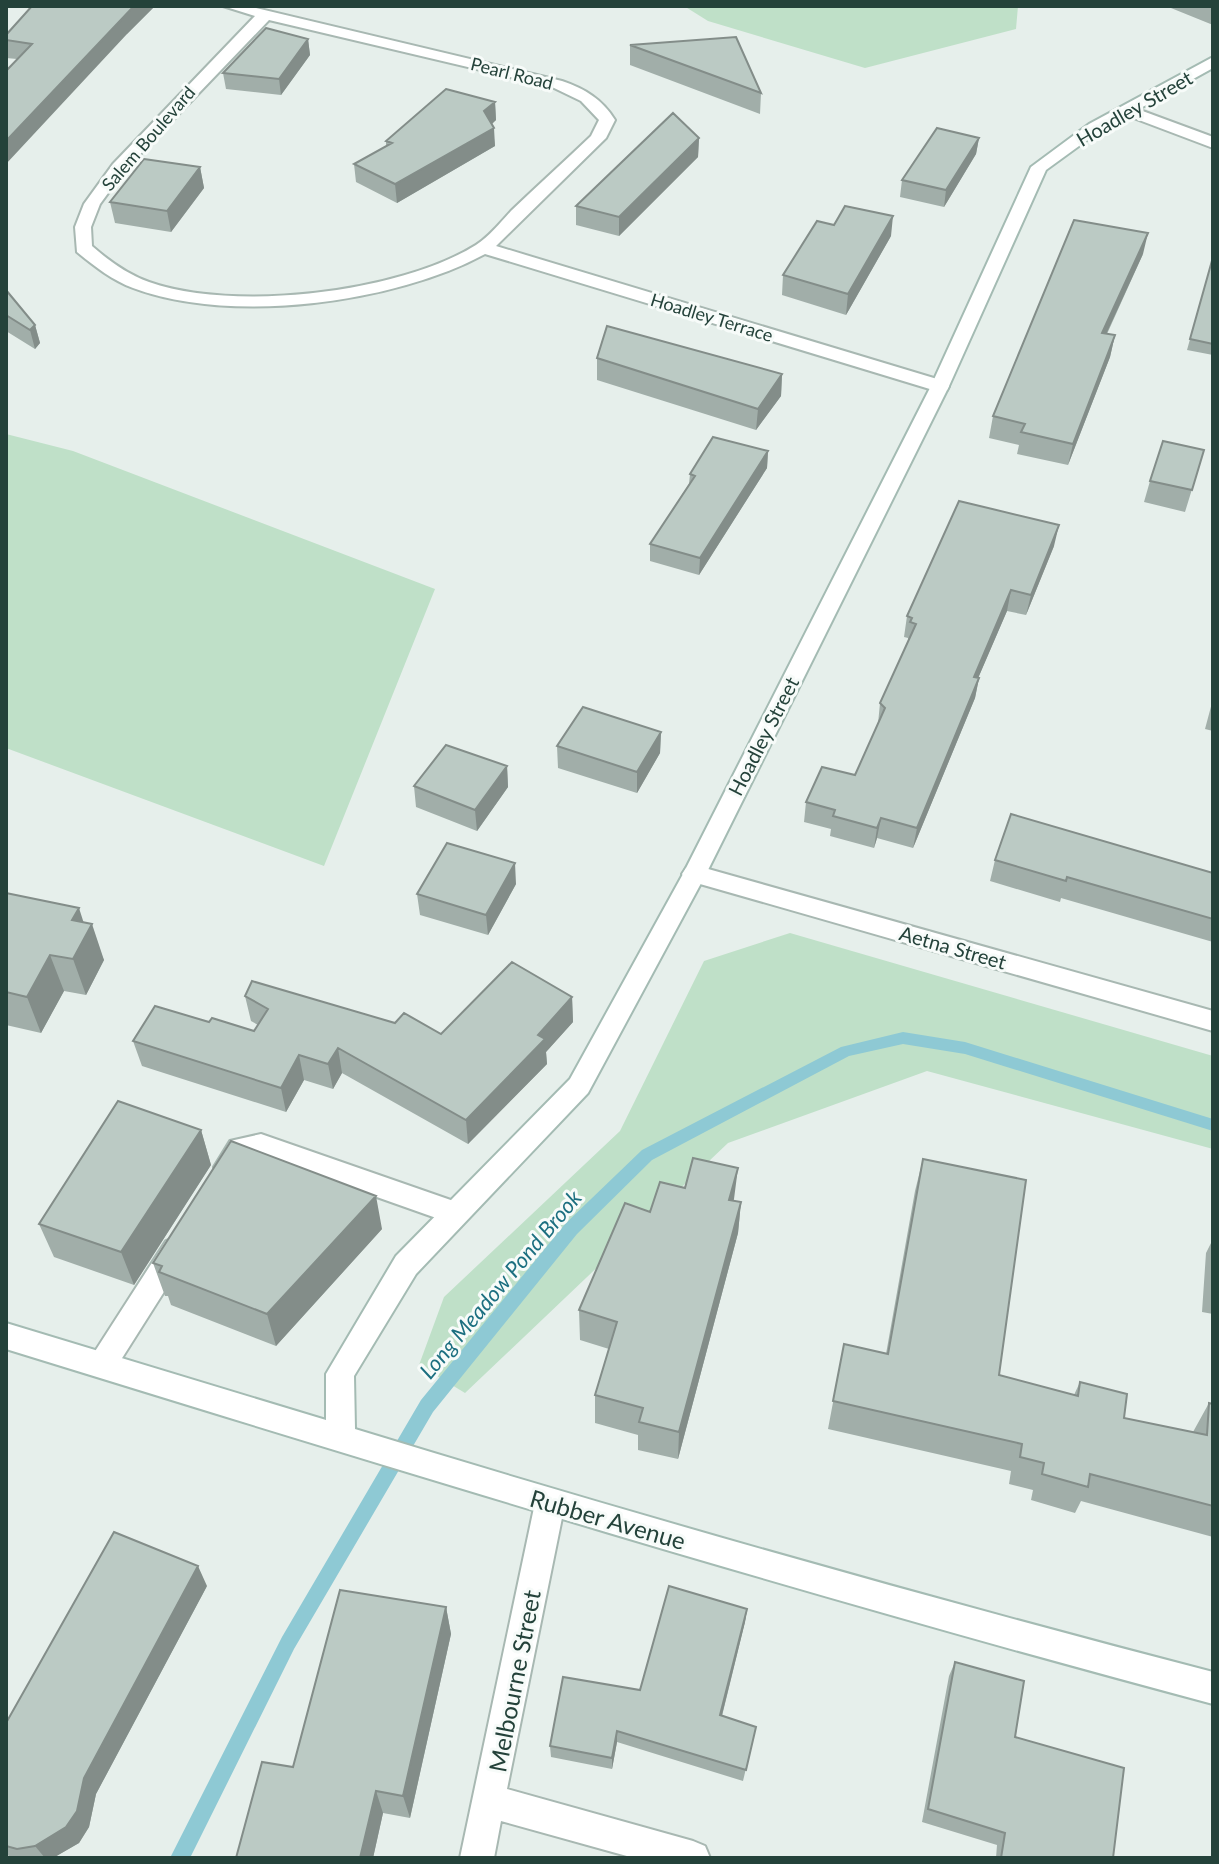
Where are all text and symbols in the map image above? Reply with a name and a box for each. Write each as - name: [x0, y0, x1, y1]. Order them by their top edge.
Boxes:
- street label: Pearl Road: [469, 52, 555, 94]
- street label: Hoadley Street: [1072, 65, 1196, 151]
- street label: Salem Boulevard: [97, 81, 199, 195]
- street label: Hoadley Terrace: [648, 288, 776, 346]
- street label: Hoadley Street: [723, 673, 803, 799]
- street label: Aetna Street: [897, 920, 1009, 974]
- water label: Long Meadow Pond Brook: [413, 1184, 587, 1384]
- street label: Rubber Avenue: [527, 1483, 689, 1555]
- street label: Melbourne Street: [482, 1587, 546, 1774]

